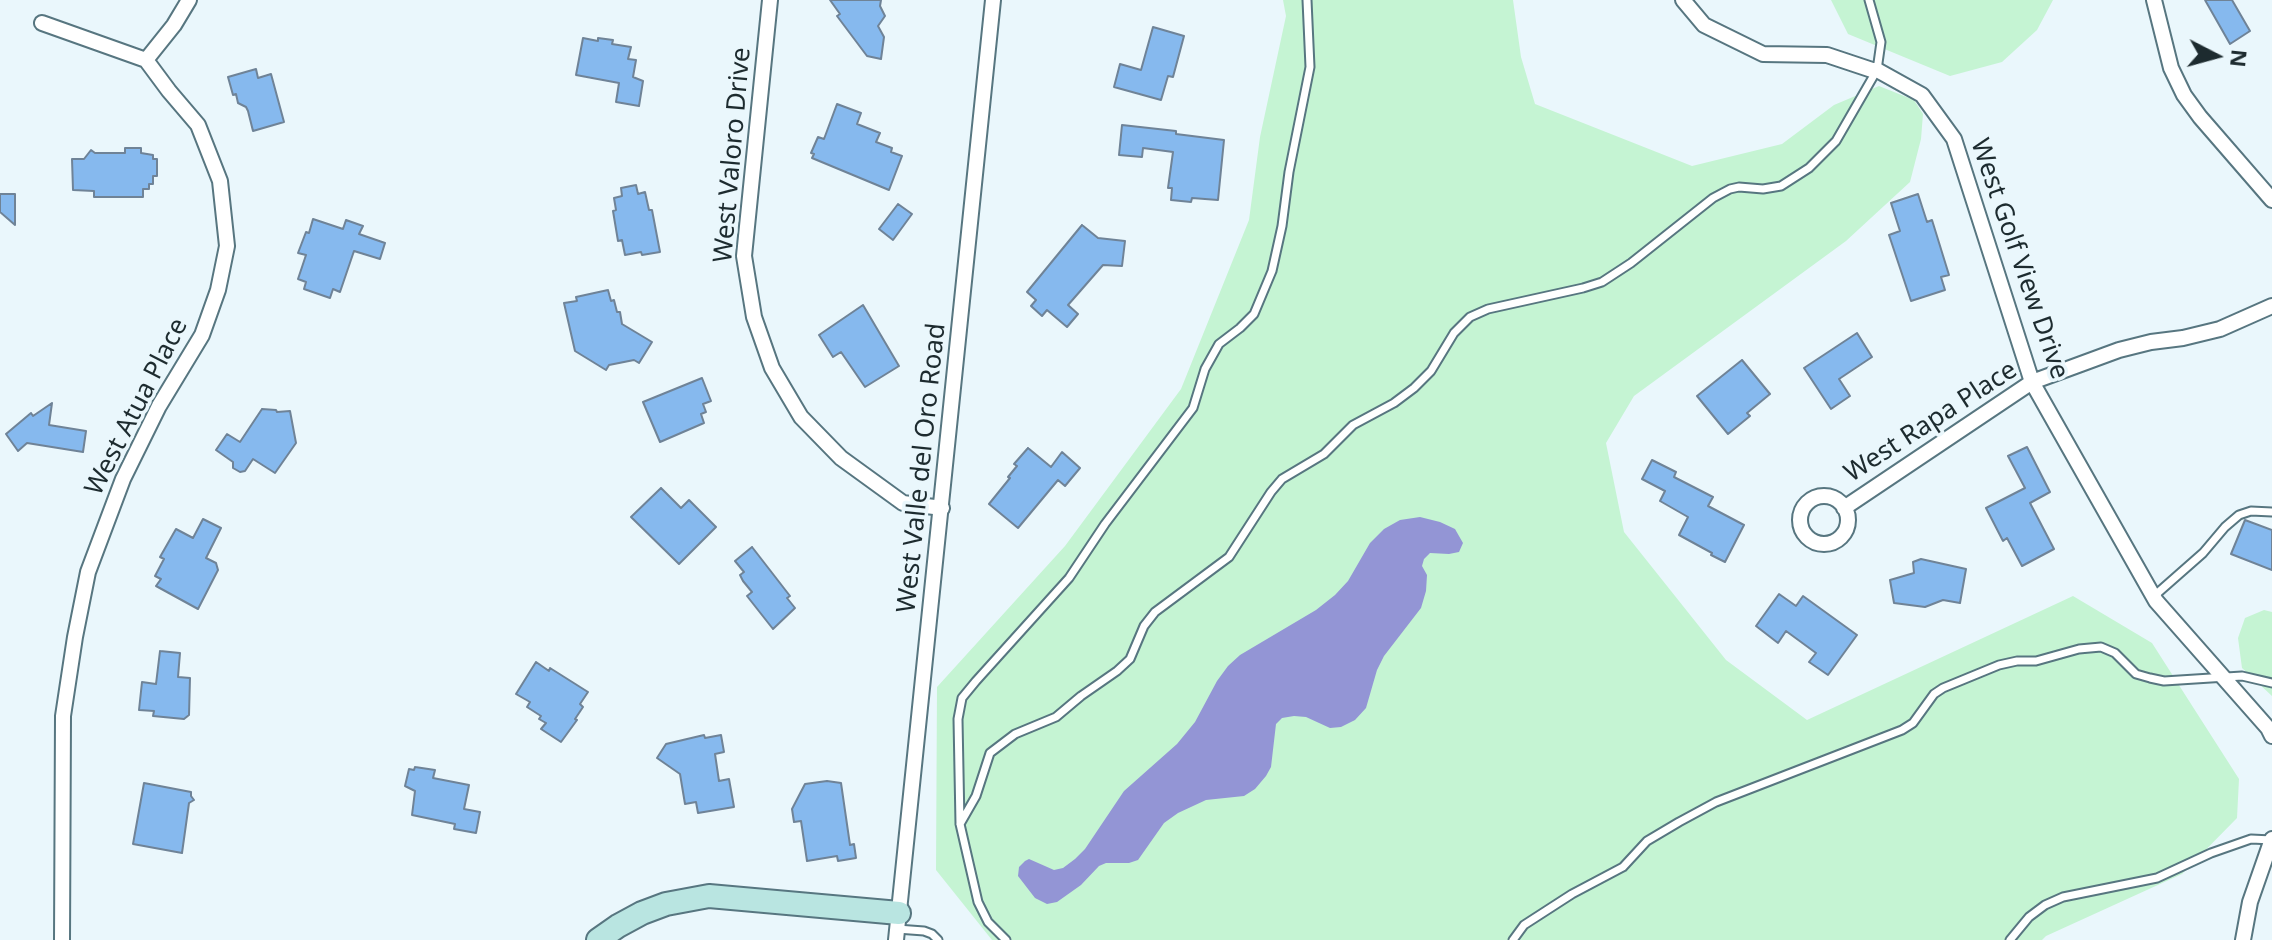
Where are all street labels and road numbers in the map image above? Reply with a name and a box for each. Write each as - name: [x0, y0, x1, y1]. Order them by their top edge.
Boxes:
- street label: West Valoro Drive: [708, 46, 758, 264]
- street label: West Golf View Drive: [1963, 135, 2075, 383]
- street label: West Atua Place: [79, 313, 195, 501]
- street label: West Valle del Oro Road: [891, 322, 953, 614]
- street label: West Rapa Place: [1839, 355, 2023, 489]

